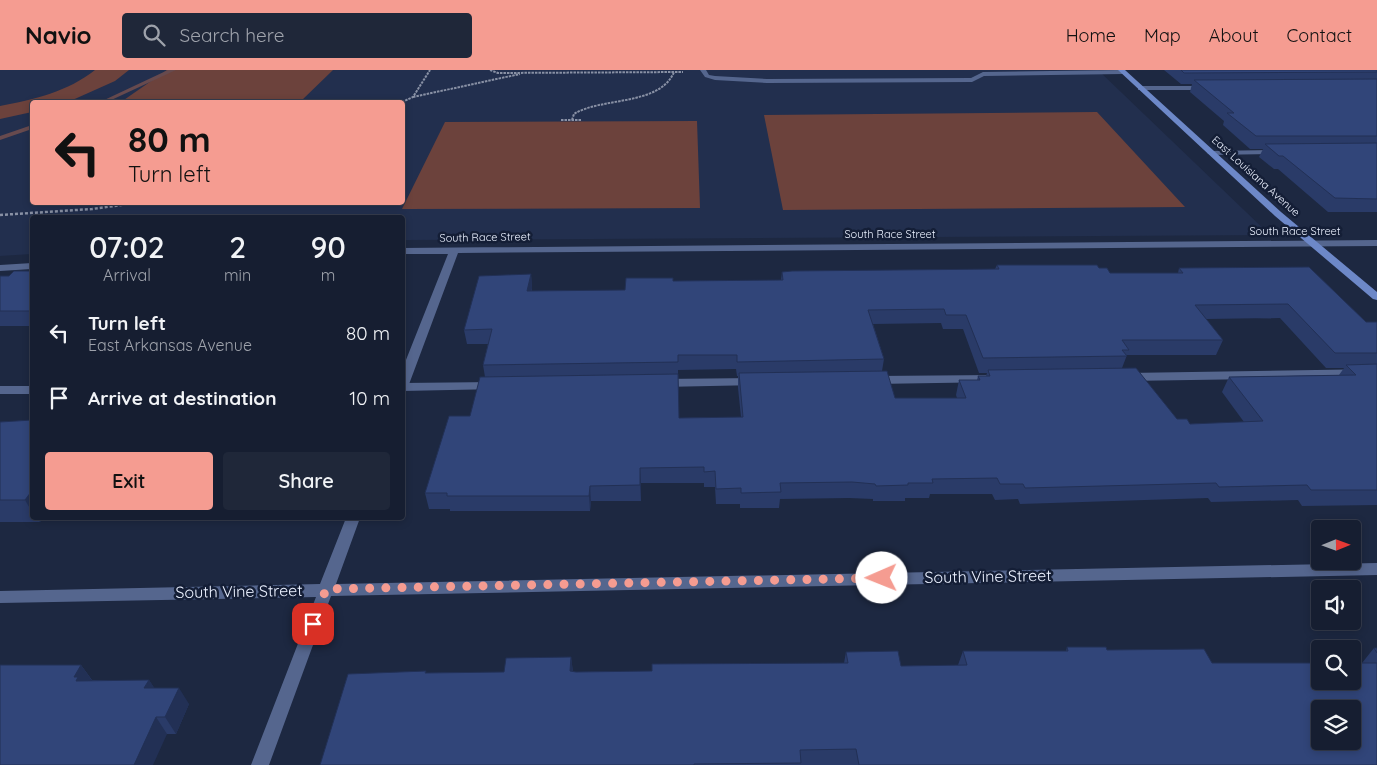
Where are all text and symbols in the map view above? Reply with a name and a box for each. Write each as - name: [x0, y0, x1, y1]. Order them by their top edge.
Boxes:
- search box: [122, 13, 472, 58]
- text: Navio: [25, 20, 92, 50]
- icon: search: [140, 21, 168, 49]
- text: Search here: [180, 23, 284, 47]
- text: Home: [1066, 24, 1116, 47]
- text: Map: [1144, 24, 1181, 47]
- text: About: [1209, 24, 1259, 47]
- text: Contact: [1287, 24, 1352, 47]
- text: 80 m: [128, 117, 211, 161]
- icon: left: [45, 120, 110, 185]
- street label: East Louisiana Avenue: [1209, 133, 1303, 219]
- text: Turn left: [128, 160, 211, 188]
- street label: South Race Street: [1249, 224, 1341, 238]
- street label: South Race Street: [844, 227, 936, 241]
- text: 07:02: [89, 228, 165, 266]
- text: 2: [229, 228, 246, 266]
- text: 90: [311, 228, 346, 266]
- street label: South Race Street: [439, 229, 531, 245]
- text: Arrival: [103, 265, 151, 285]
- text: min: [224, 265, 251, 285]
- text: m: [321, 265, 335, 285]
- text: Turn left: [88, 311, 166, 335]
- icon: left: [45, 319, 73, 347]
- text: 80 m: [346, 321, 390, 345]
- text: East Arkansas Avenue: [88, 335, 252, 355]
- icon: arrive: [45, 384, 73, 412]
- text: Arrive at destination: [88, 386, 277, 410]
- text: 10 m: [349, 386, 390, 410]
- button: Exit: [45, 452, 213, 510]
- button: Share: [223, 452, 390, 510]
- north arrow: [1311, 520, 1361, 570]
- map controls: [1311, 520, 1361, 750]
- position arrow: [855, 551, 907, 603]
- street label: South Vine Street: [924, 565, 1052, 587]
- street label: South Vine Street: [175, 580, 303, 602]
- button: sound: [1311, 580, 1361, 630]
- pin: [292, 603, 334, 645]
- icon: arrive: [299, 610, 327, 638]
- button: search: [1311, 640, 1361, 690]
- button: layers: [1311, 700, 1361, 750]

